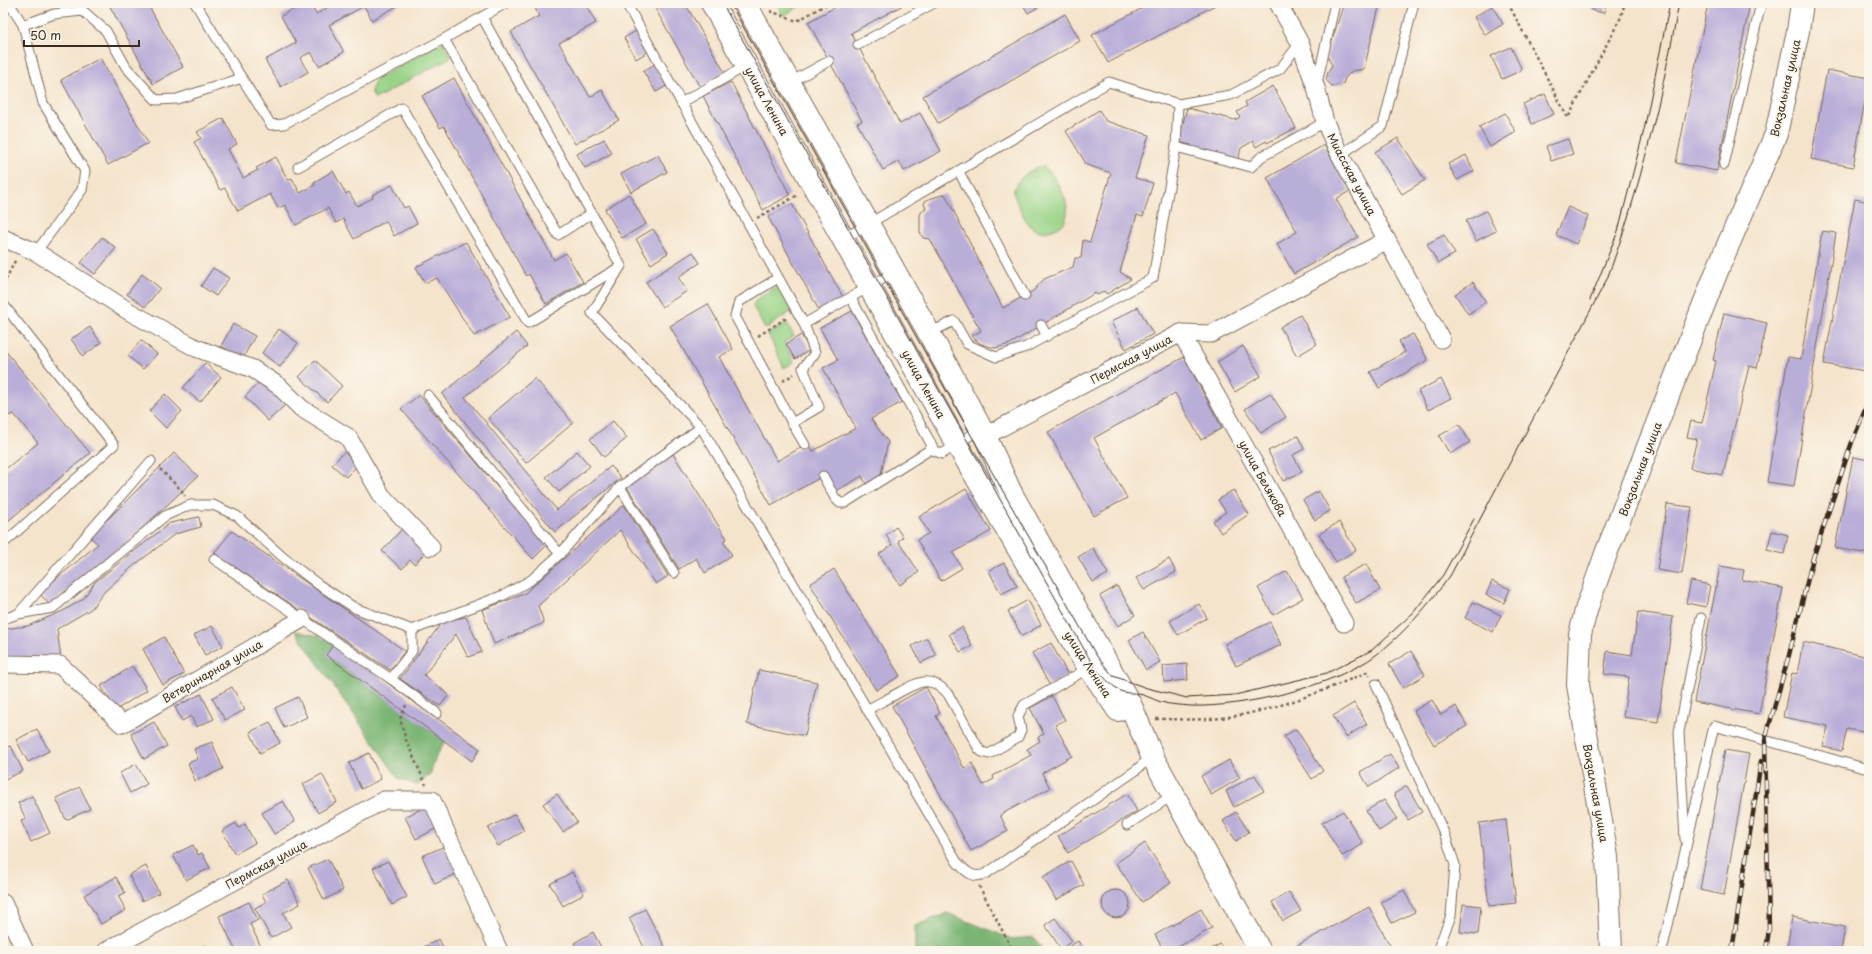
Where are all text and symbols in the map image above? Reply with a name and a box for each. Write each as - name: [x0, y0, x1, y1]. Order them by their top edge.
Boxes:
- scale bar: [24, 22, 139, 48]
- text: 50 m: [30, 26, 61, 44]
- street label: Вокзальная улица: [1766, 37, 1805, 138]
- street label: улица Ленина: [741, 63, 793, 139]
- street label: Миасская улица: [1323, 130, 1381, 218]
- street label: Пермская улица: [1087, 330, 1175, 388]
- street label: улица Ленина: [898, 346, 950, 422]
- street label: Вокзальная улица: [1614, 419, 1666, 519]
- street label: улица Белякова: [1235, 437, 1291, 520]
- street label: улица Ленина: [1060, 627, 1116, 701]
- street label: Ветеринарная улица: [159, 635, 265, 707]
- street label: Вокзальная улица: [1579, 742, 1613, 844]
- street label: Пермская улица: [222, 835, 310, 893]

